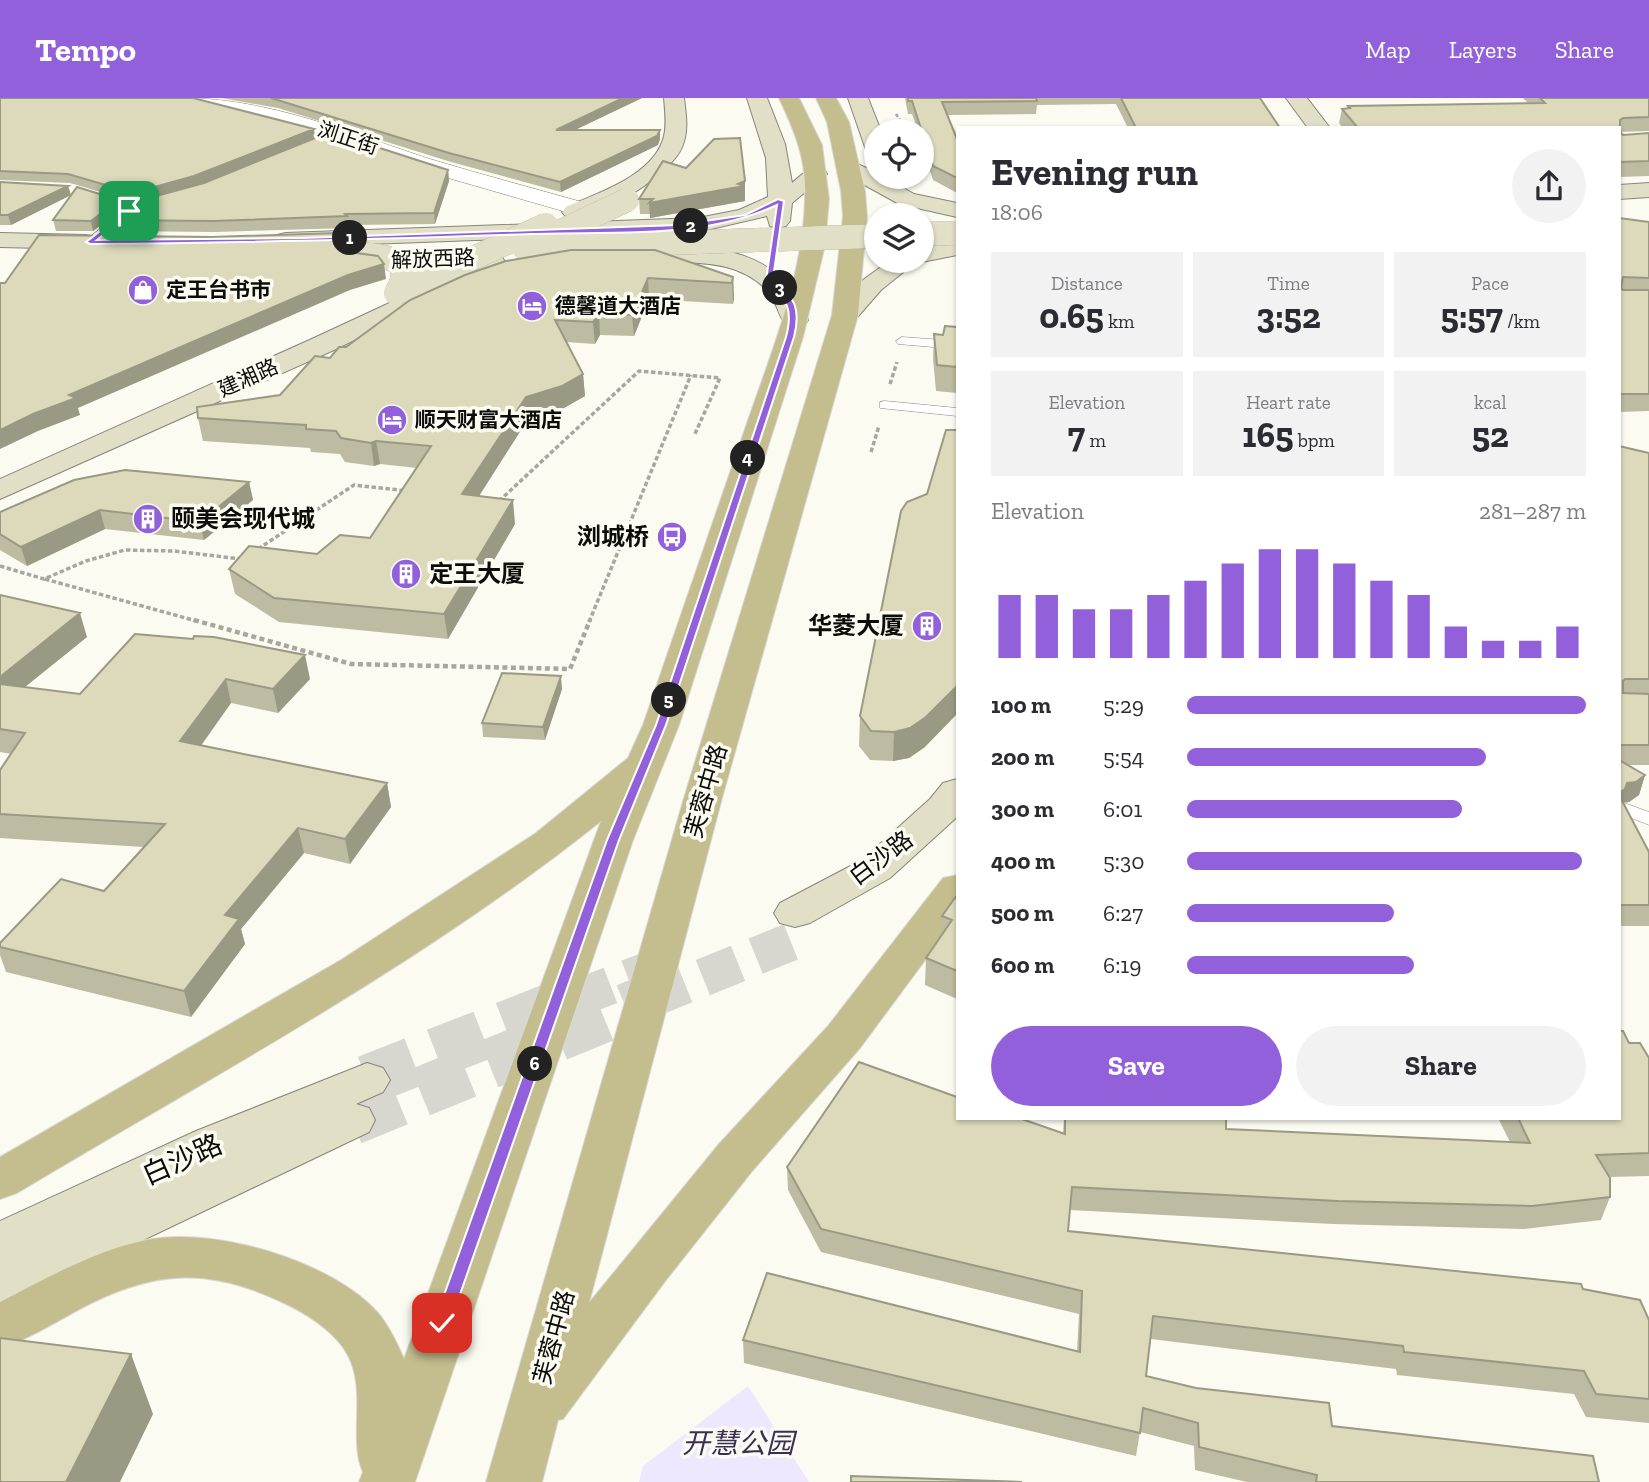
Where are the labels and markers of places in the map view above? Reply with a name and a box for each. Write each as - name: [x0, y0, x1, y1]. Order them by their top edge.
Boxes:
- pin: [99, 181, 159, 241]
- pin: 2: [674, 208, 708, 244]
- pin: 1: [332, 220, 368, 256]
- pin: 3: [762, 270, 798, 306]
- shop icon: 定王台书市: [126, 273, 160, 307]
- place label: 定王台书市: [166, 277, 271, 302]
- hotel icon: 德馨道大酒店: [515, 289, 549, 323]
- place label: 德馨道大酒店: [555, 293, 681, 318]
- hotel icon: 顺天财富大酒店: [375, 403, 409, 437]
- place label: 顺天财富大酒店: [415, 407, 562, 432]
- pin: 4: [730, 440, 766, 476]
- building icon: 颐美会现代城: [131, 502, 165, 536]
- place label: 颐美会现代城: [171, 504, 315, 533]
- bus stop icon: 浏城桥: [655, 520, 689, 554]
- place label: 浏城桥: [577, 522, 649, 551]
- building icon: 定王大厦: [389, 557, 423, 591]
- place label: 定王大厦: [429, 559, 525, 588]
- building icon: 华菱大厦: [910, 609, 944, 643]
- place label: 华菱大厦: [808, 611, 904, 640]
- pin: 5: [652, 682, 686, 718]
- pin: 6: [518, 1046, 552, 1082]
- pin: [412, 1293, 472, 1353]

